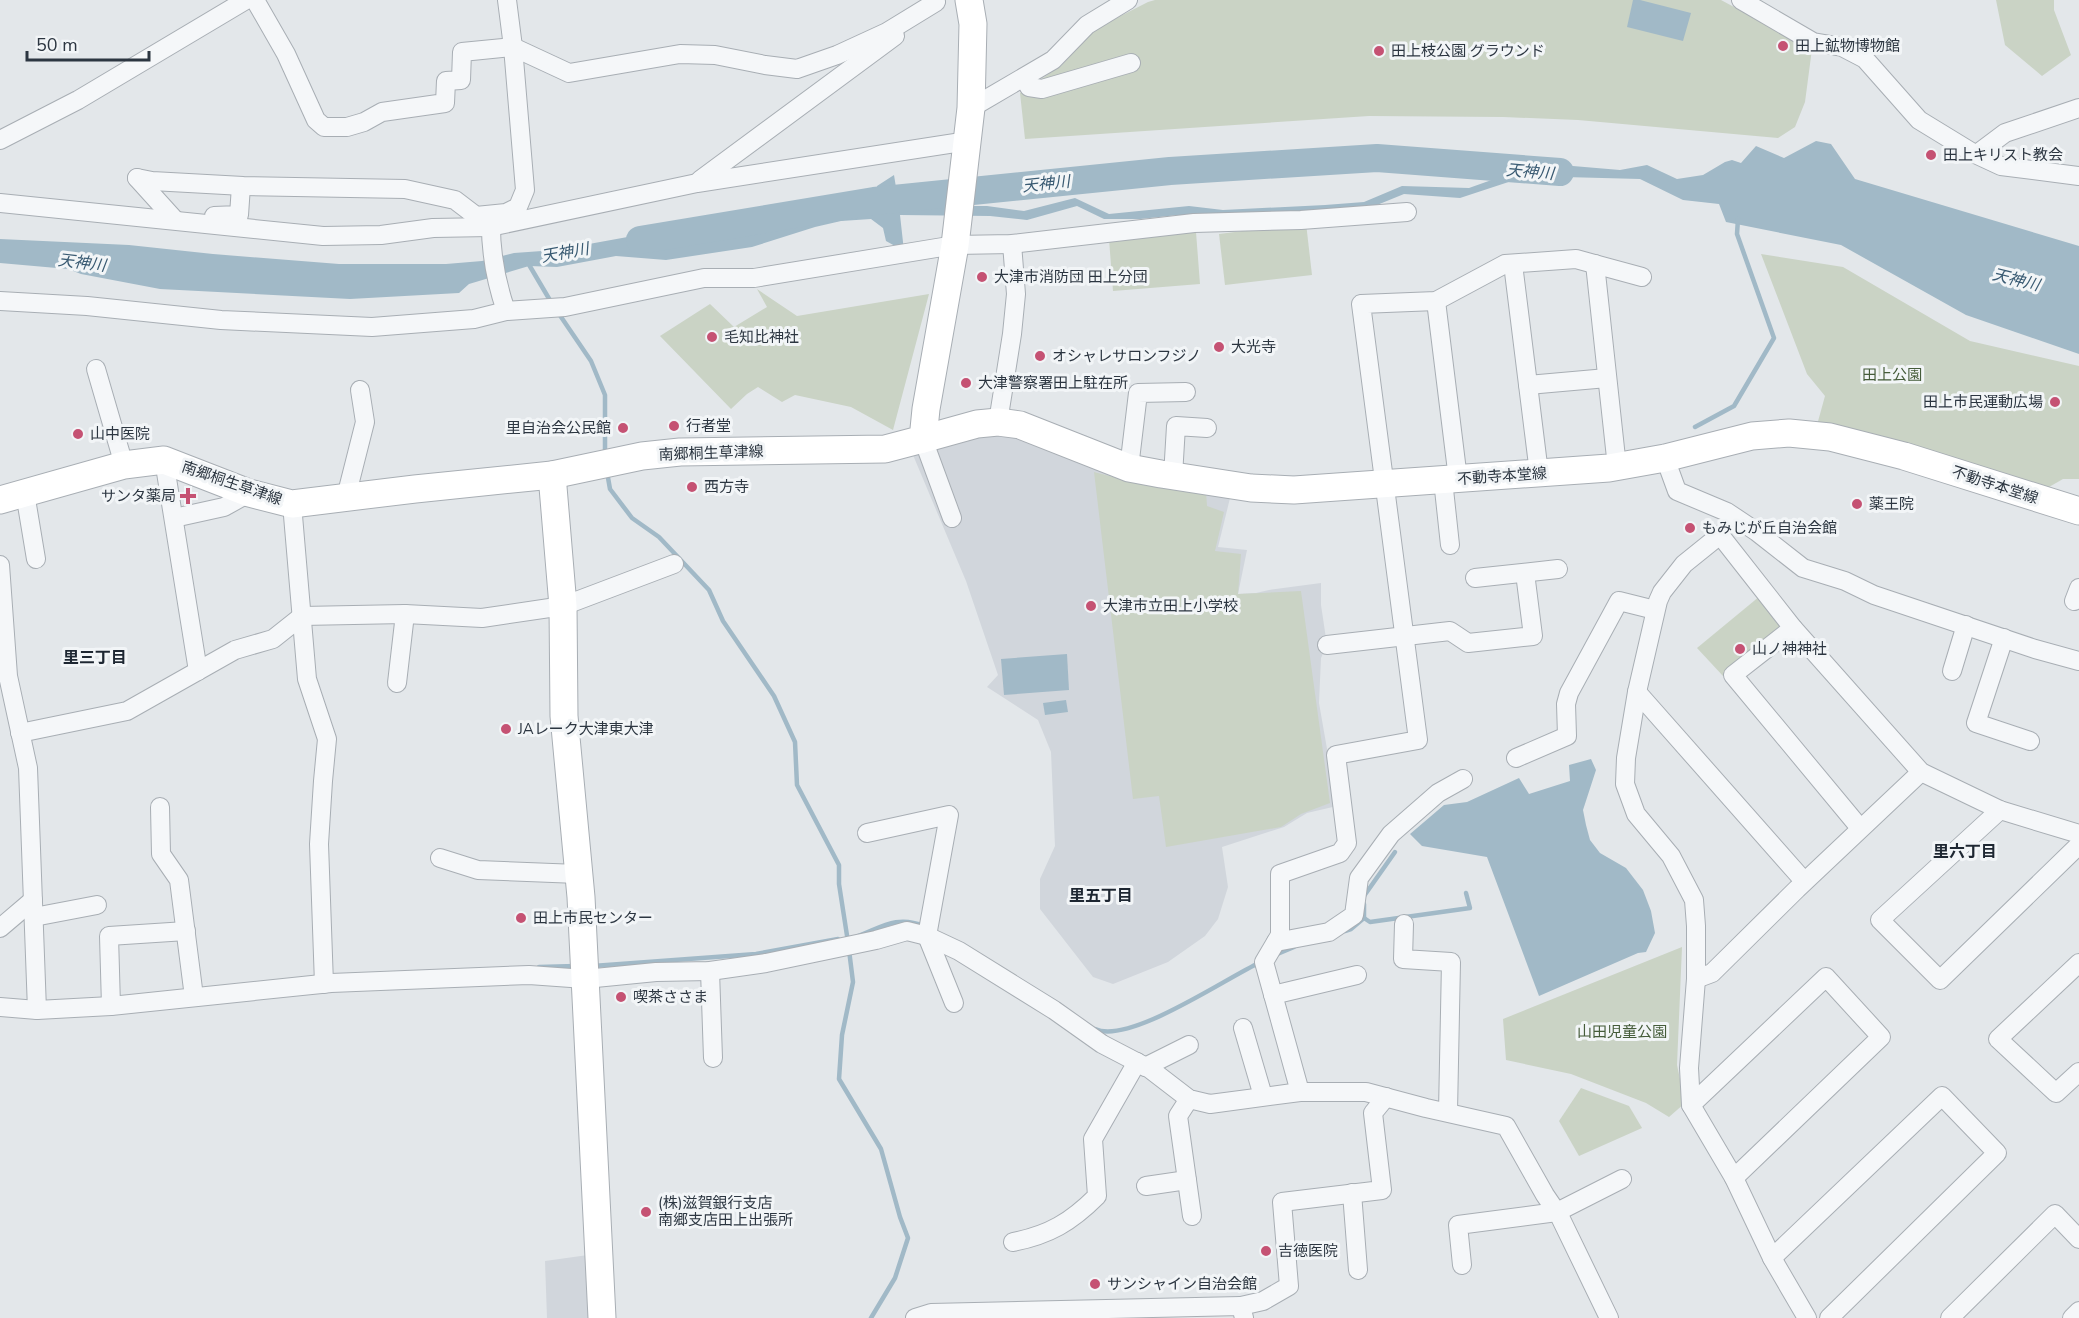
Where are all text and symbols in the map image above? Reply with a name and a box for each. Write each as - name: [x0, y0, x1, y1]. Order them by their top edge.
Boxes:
- scale bar: [27, 24, 148, 62]
- text: 50 m: [36, 33, 78, 57]
- place label: 田上鉱物博物館: [1795, 36, 1900, 56]
- marker: 田上鉱物博物館: [1776, 39, 1790, 53]
- place label: 田上枝公園 グラウンド: [1391, 41, 1545, 61]
- marker: 田上枝公園 グラウンド: [1372, 44, 1386, 58]
- place label: 田上キリスト教会: [1943, 145, 2063, 165]
- marker: 田上キリスト教会: [1924, 148, 1938, 162]
- water label: 天神川: [1505, 159, 1557, 185]
- water label: 天神川: [1021, 170, 1073, 197]
- water label: 天神川: [539, 238, 593, 268]
- water label: 天神川: [57, 249, 109, 277]
- water label: 天神川: [1990, 264, 2044, 297]
- place label: 大津市消防団 田上分団: [994, 267, 1148, 287]
- marker: 大津市消防団 田上分団: [975, 270, 989, 284]
- place label: 毛知比神社: [724, 327, 799, 347]
- marker: 毛知比神社: [705, 330, 719, 344]
- place label: 大光寺: [1231, 337, 1276, 357]
- marker: 大光寺: [1212, 340, 1226, 354]
- place label: オシャレサロンフジノ: [1052, 346, 1201, 366]
- marker: オシャレサロンフジノ: [1033, 349, 1047, 363]
- park label: 田上公園: [1862, 365, 1922, 385]
- place label: 大津警察署田上駐在所: [978, 373, 1128, 393]
- marker: 大津警察署田上駐在所: [959, 376, 973, 390]
- place label: 田上市民運動広場: [1923, 392, 2043, 412]
- marker: 田上市民運動広場: [2048, 395, 2062, 409]
- place label: 行者堂: [686, 416, 731, 436]
- place label: 里自治会公民館: [506, 418, 611, 438]
- marker: 行者堂: [667, 419, 681, 433]
- marker: 里自治会公民館: [616, 421, 630, 435]
- place label: 山中医院: [90, 424, 150, 444]
- marker: 山中医院: [71, 427, 85, 441]
- street label: 南郷桐生草津線: [658, 441, 764, 465]
- street label: 南郷桐生草津線: [179, 456, 285, 510]
- street label: 不動寺本堂線: [1949, 462, 2041, 508]
- street label: 不動寺本堂線: [1456, 463, 1548, 489]
- place label: 西方寺: [704, 477, 749, 497]
- marker: 西方寺: [685, 480, 699, 494]
- place label: サンタ薬局: [101, 486, 176, 506]
- marker: サンタ薬局: [181, 489, 195, 503]
- place label: 薬王院: [1869, 494, 1914, 514]
- marker: 薬王院: [1850, 497, 1864, 511]
- place label: もみじが丘自治会館: [1702, 518, 1837, 538]
- marker: もみじが丘自治会館: [1683, 521, 1697, 535]
- place label: 大津市立田上小学校: [1103, 596, 1238, 616]
- marker: 大津市立田上小学校: [1084, 599, 1098, 613]
- place label: 山ノ神神社: [1752, 639, 1827, 659]
- marker: 山ノ神神社: [1733, 642, 1747, 656]
- district label: 里三丁目: [63, 647, 127, 669]
- place label: JAレーク大津東大津: [517, 719, 654, 739]
- marker: JAレーク大津東大津: [499, 722, 513, 736]
- district label: 里六丁目: [1933, 841, 1997, 863]
- district label: 里五丁目: [1069, 885, 1133, 907]
- place label: 田上市民センター: [533, 908, 653, 928]
- marker: 田上市民センター: [514, 911, 528, 925]
- place label: 喫茶ささま: [633, 987, 708, 1007]
- marker: 喫茶ささま: [614, 990, 628, 1004]
- park label: 山田児童公園: [1577, 1022, 1667, 1042]
- place label: (株)滋賀銀行支店 南郷支店田上出張所: [658, 1193, 793, 1230]
- marker: (株)滋賀銀行支店 南郷支店田上出張所: [639, 1205, 653, 1219]
- place label: 吉徳医院: [1278, 1241, 1338, 1261]
- marker: 吉徳医院: [1259, 1244, 1273, 1258]
- place label: サンシャイン自治会館: [1107, 1274, 1257, 1294]
- marker: サンシャイン自治会館: [1088, 1277, 1102, 1291]

